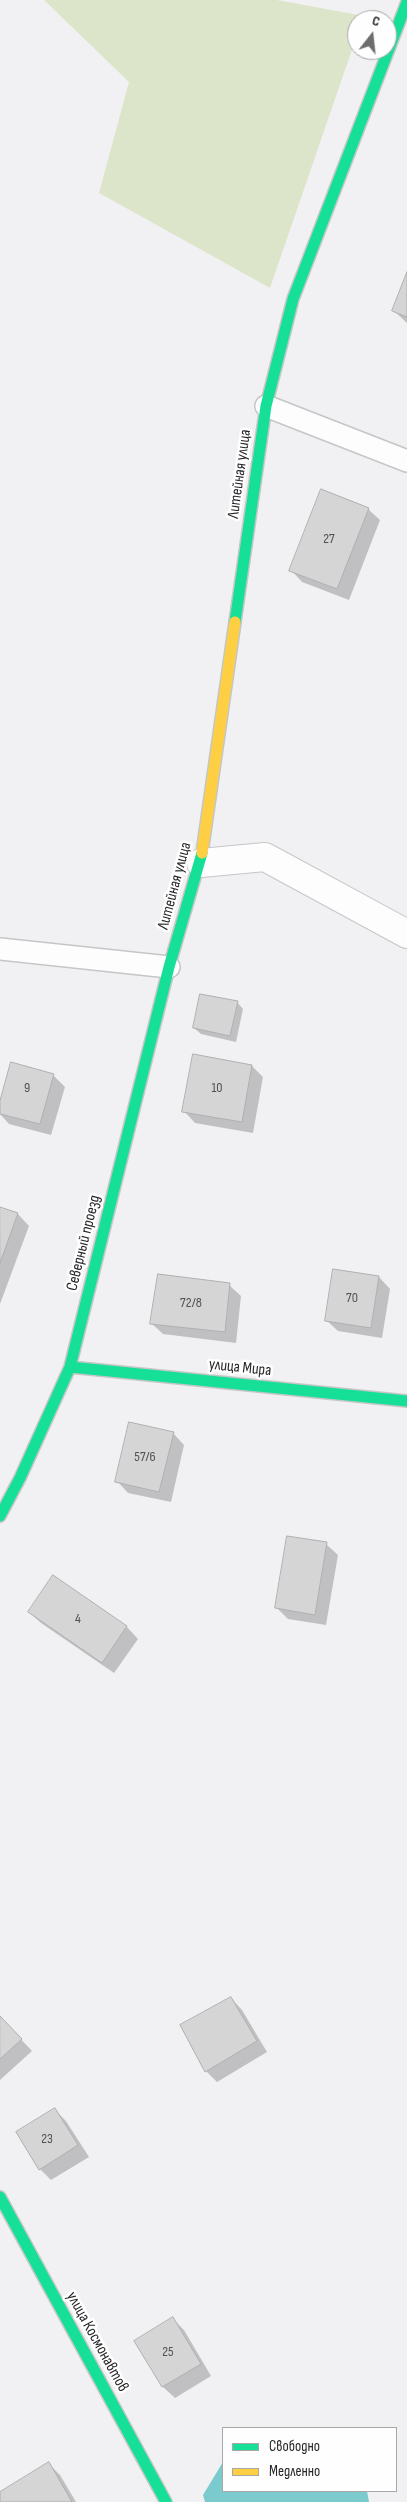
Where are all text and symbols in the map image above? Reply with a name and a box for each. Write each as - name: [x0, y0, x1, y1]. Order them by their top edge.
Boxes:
- north arrow: [347, 10, 397, 60]
- text: С: [370, 12, 382, 30]
- street label: Литейная улица: [224, 428, 256, 520]
- house number: 27: [323, 531, 335, 547]
- street label: Литейная улица: [154, 840, 196, 932]
- house number: 9: [24, 1080, 30, 1096]
- house number: 10: [211, 1080, 223, 1096]
- street label: Северный проезд: [63, 1193, 105, 1293]
- house number: 70: [346, 1290, 358, 1306]
- house number: 72/8: [180, 1295, 202, 1311]
- street label: улица Мира: [208, 1355, 272, 1381]
- house number: 57/6: [134, 1449, 156, 1465]
- house number: 4: [75, 1611, 81, 1627]
- house number: 23: [41, 2131, 53, 2147]
- street label: улица Космонавтов: [62, 2289, 132, 2395]
- house number: 25: [162, 2344, 174, 2360]
- legend: [222, 2427, 397, 2492]
- text: Свободно: [269, 2437, 320, 2456]
- text: Медленно: [269, 2462, 320, 2481]

